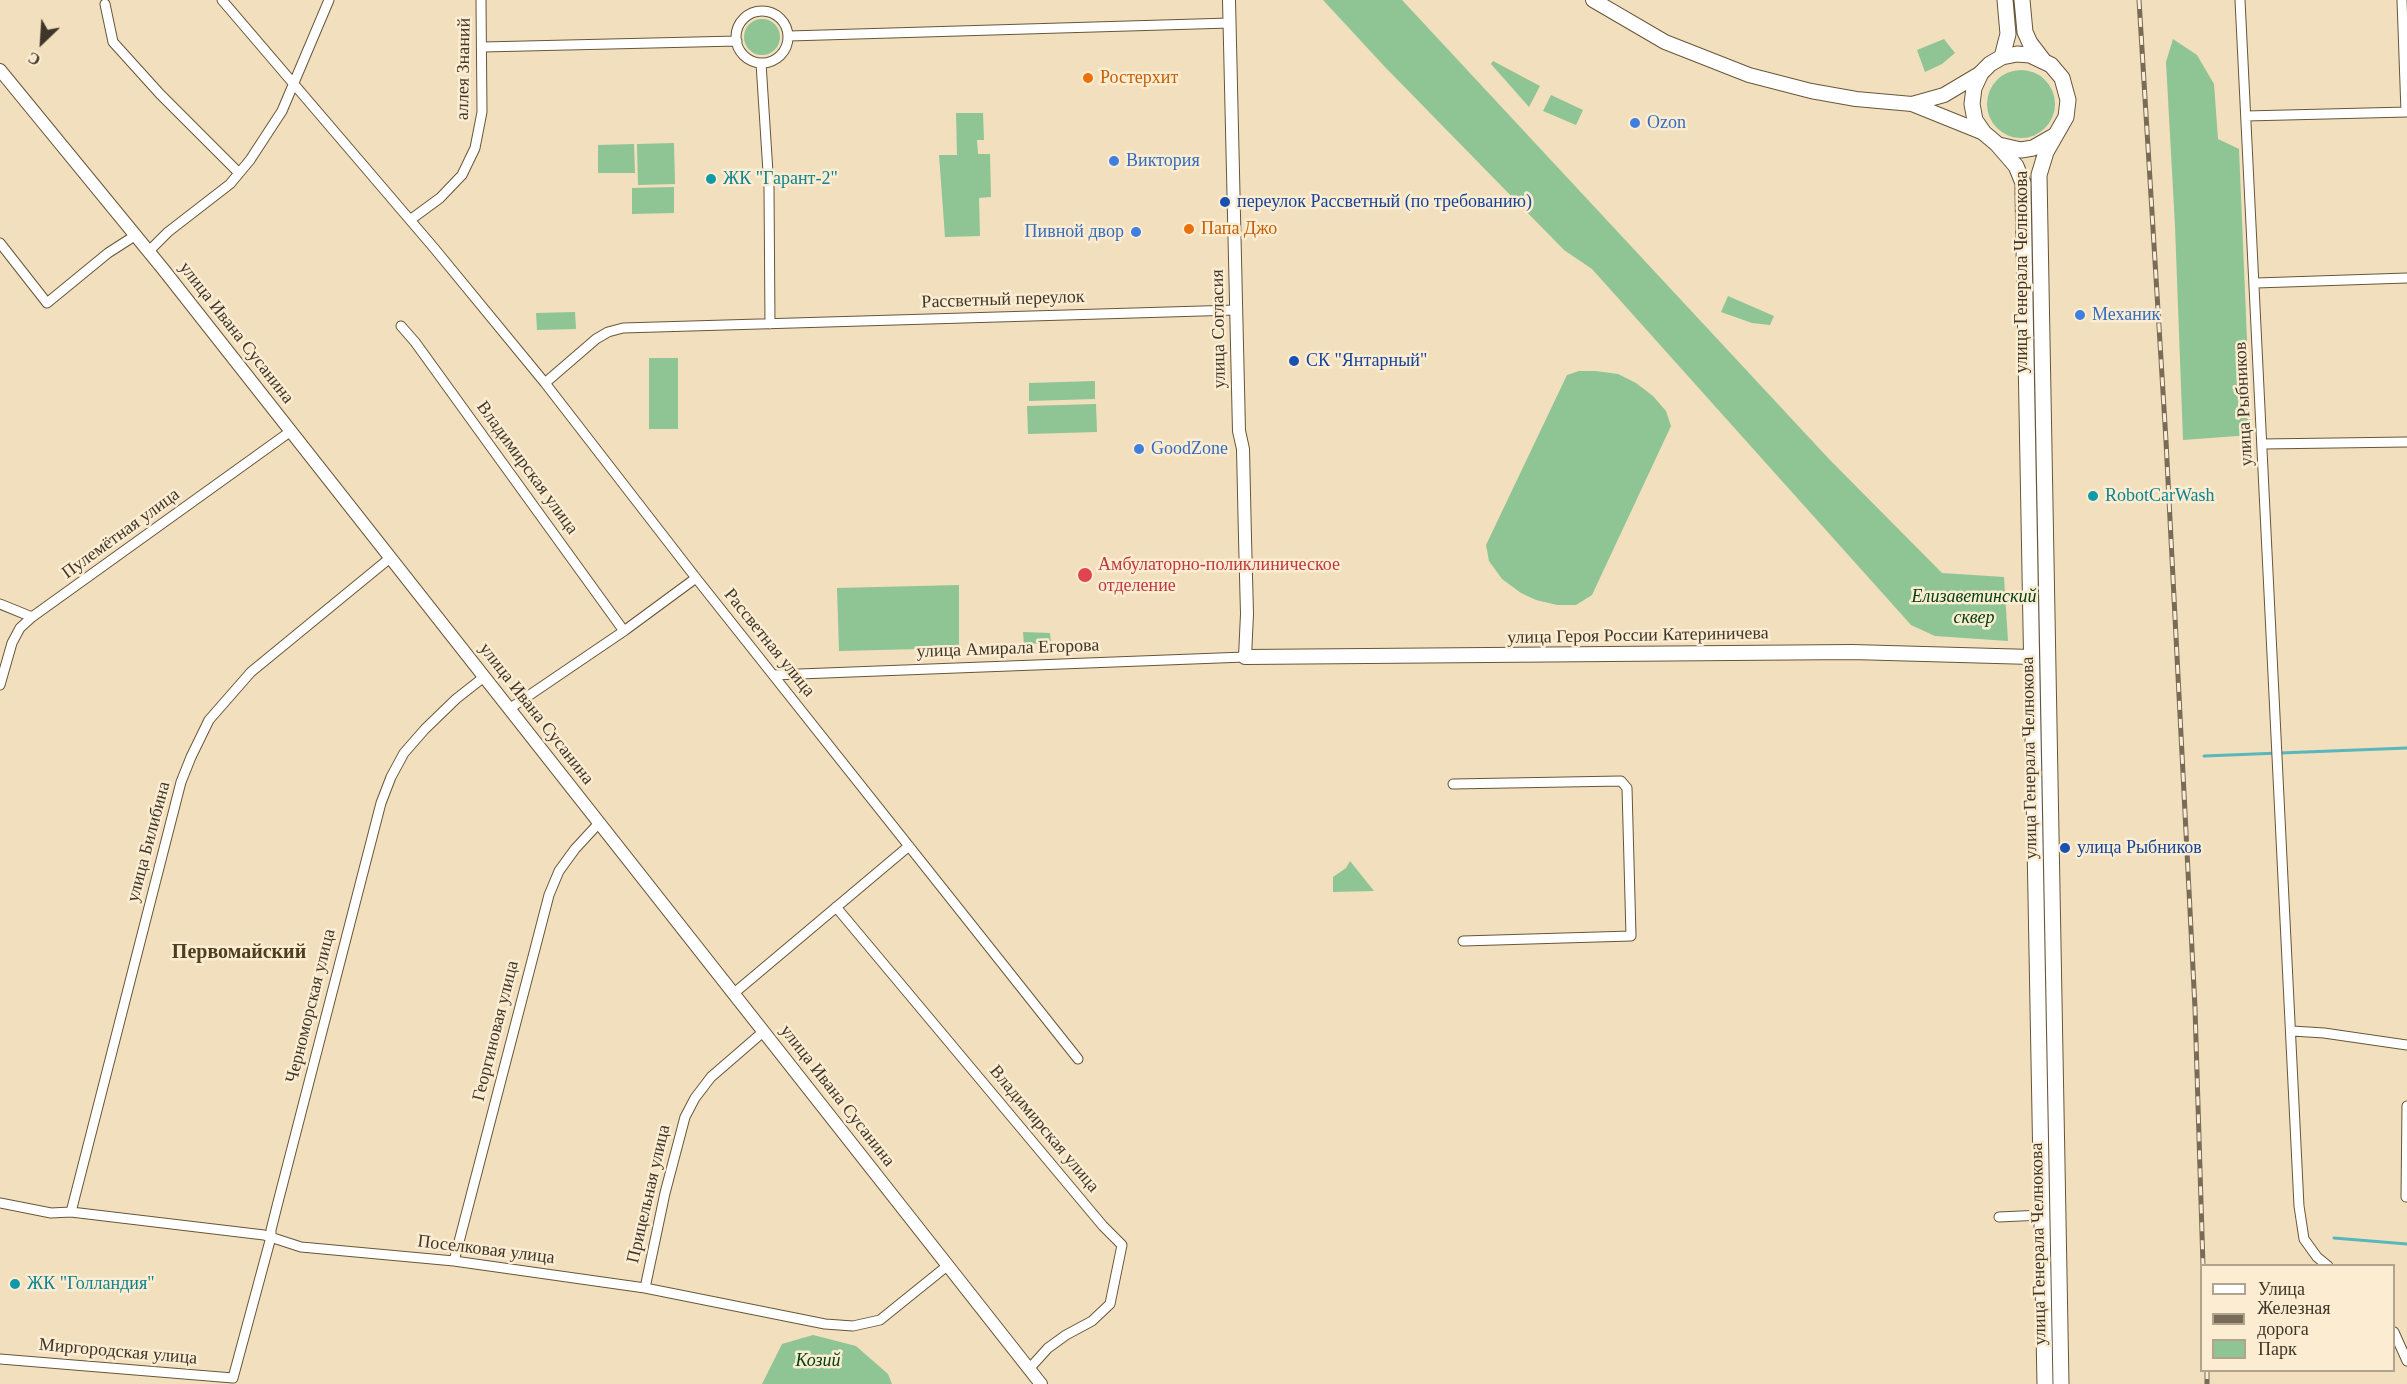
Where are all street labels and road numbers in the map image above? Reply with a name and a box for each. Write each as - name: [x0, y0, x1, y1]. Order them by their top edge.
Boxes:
- street label: аллея Знаний: [452, 18, 476, 120]
- street label: улица Генерала Челнокова: [2011, 171, 2033, 373]
- street label: улица Ивана Сусанина: [174, 258, 298, 408]
- street label: улица Согласия: [1207, 269, 1231, 389]
- street label: Рассветный переулок: [921, 286, 1085, 314]
- street label: улица Рыбников: [2230, 341, 2258, 467]
- street label: Владимирская улица: [471, 397, 583, 539]
- street label: Пулемётная улица: [58, 484, 184, 584]
- street label: Рассветная улица: [719, 584, 819, 702]
- street label: улица Героя России Катериничева: [1507, 623, 1769, 649]
- street label: улица Амирала Егорова: [916, 635, 1100, 663]
- street label: улица Ивана Сусанина: [474, 639, 598, 789]
- street label: улица Генерала Челнокова: [2017, 657, 2043, 859]
- street label: улица Билибина: [123, 779, 175, 905]
- street label: Черноморская улица: [281, 927, 341, 1085]
- street label: Георгиновая улица: [468, 958, 524, 1104]
- street label: улица Ивана Сусанина: [775, 1021, 899, 1171]
- street label: Владимирская улица: [984, 1061, 1104, 1197]
- street label: Прицельная улица: [623, 1123, 675, 1265]
- street label: улица Генерала Челнокова: [2026, 1143, 2052, 1345]
- street label: Поселковая улица: [416, 1231, 556, 1269]
- street label: Миргородская улица: [38, 1334, 198, 1370]

